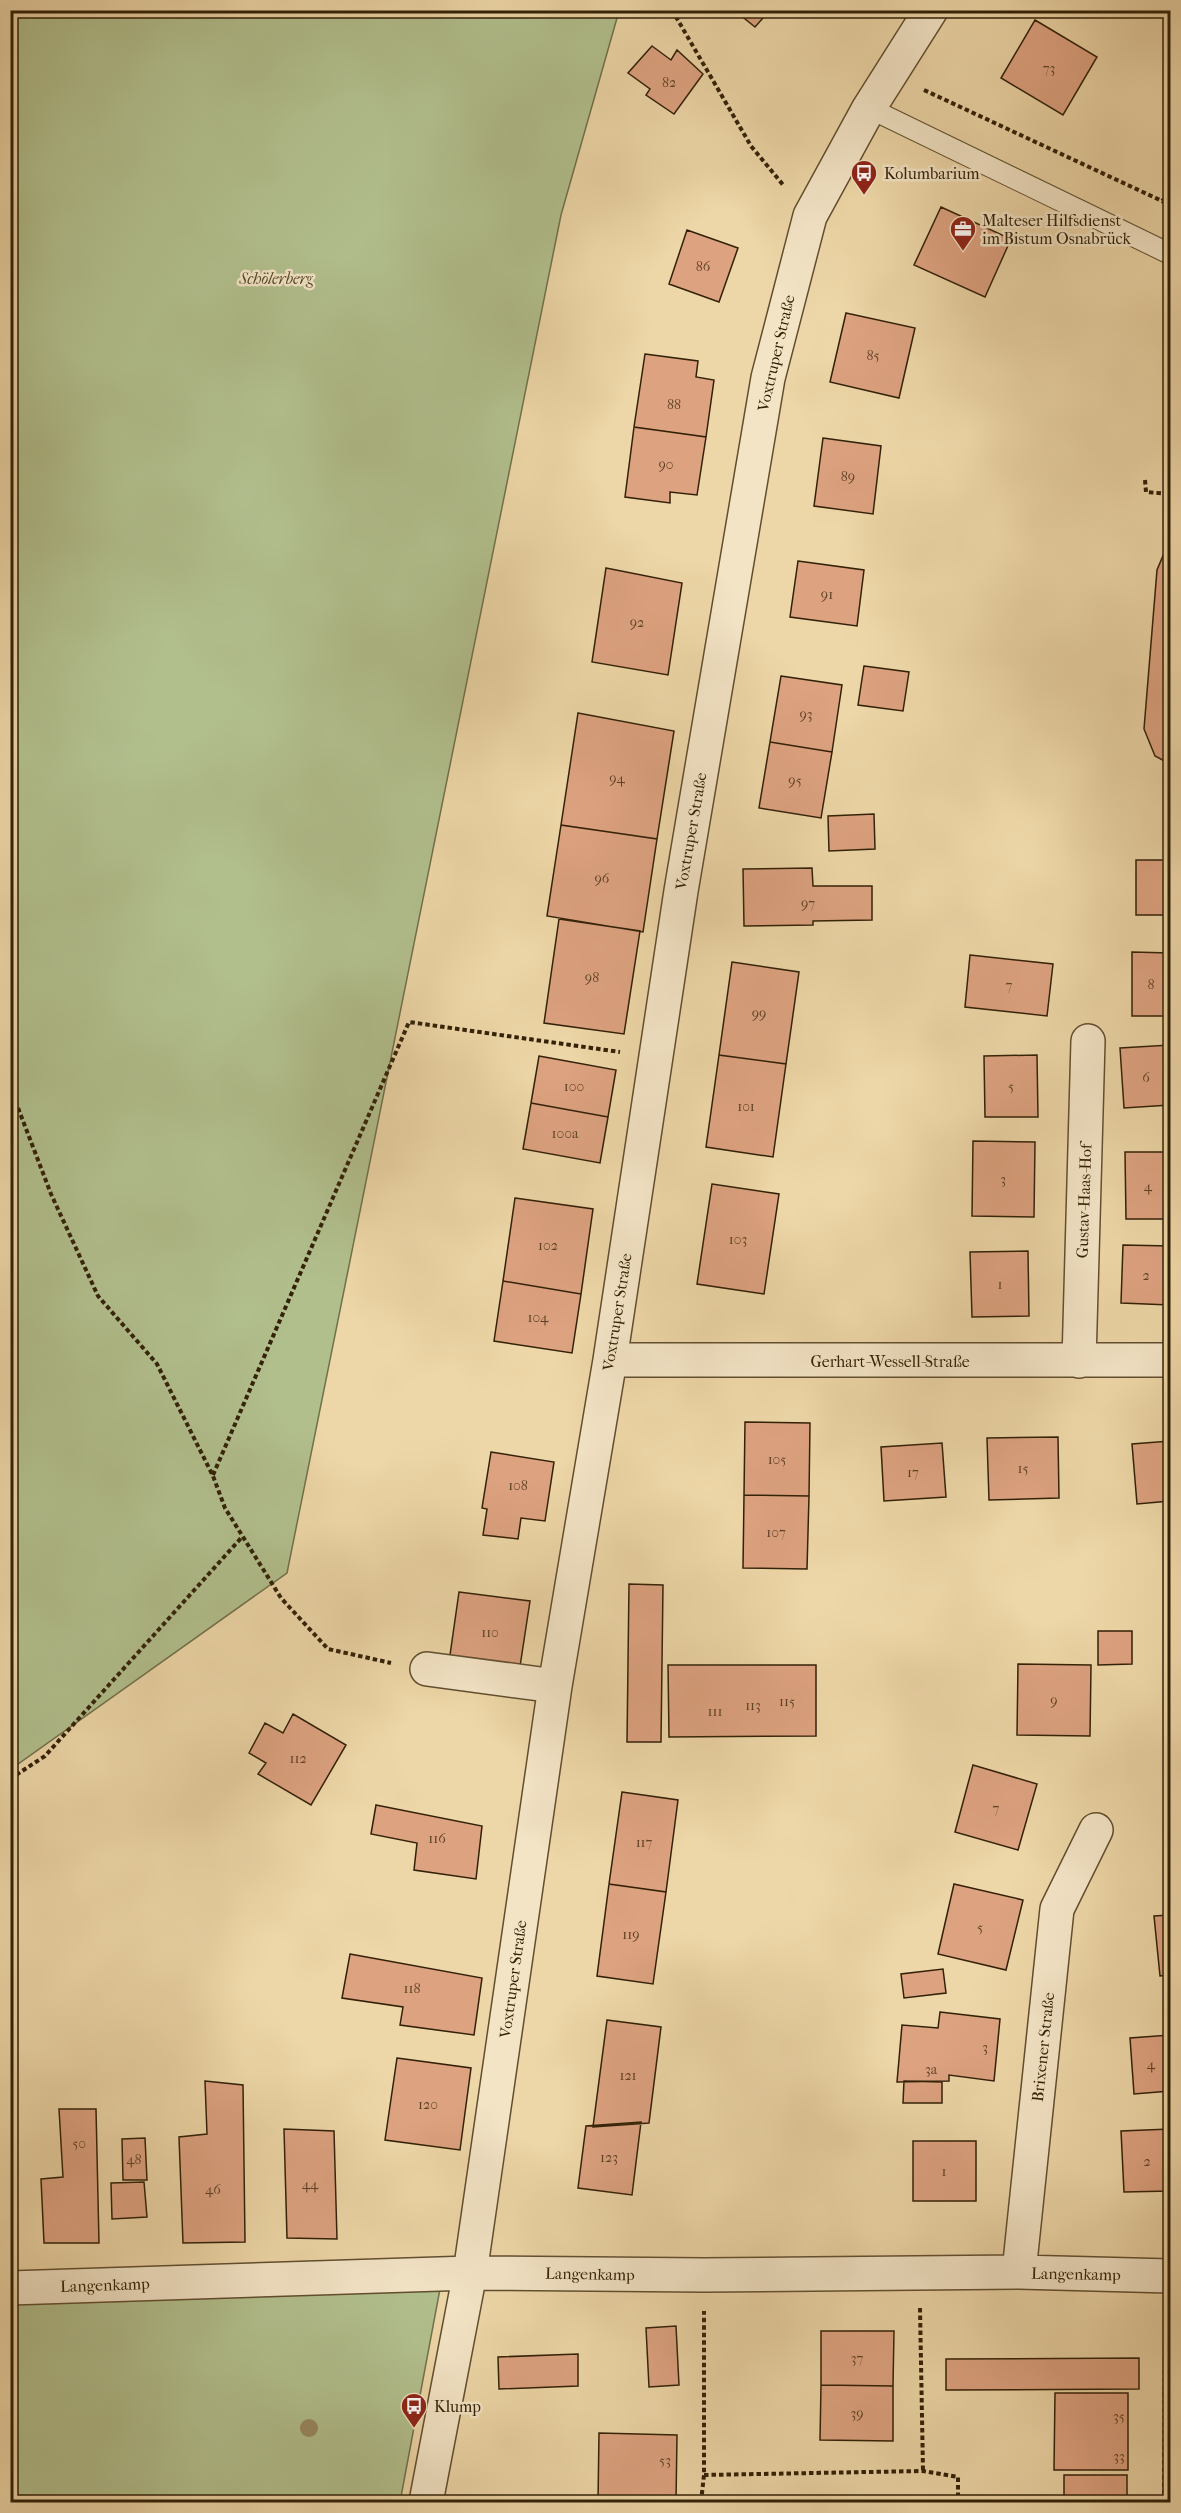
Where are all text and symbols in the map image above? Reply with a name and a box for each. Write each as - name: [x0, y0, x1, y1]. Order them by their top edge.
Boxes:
- house number: 73: [1043, 60, 1055, 77]
- house number: 82: [662, 74, 676, 91]
- bus stop icon: Kolumbarium: [849, 158, 879, 196]
- place label: Kolumbarium: [884, 164, 980, 183]
- place label: Malteser Hilfsdienst im Bistum Osnabrück: [982, 211, 1131, 248]
- office icon: Malteser Hilfsdienst im Bistum Osnabrück: [948, 214, 978, 252]
- house number: 86: [696, 258, 711, 275]
- park label: Schölerberg: [238, 269, 314, 288]
- street label: Voxtruper Straße: [753, 293, 799, 414]
- house number: 85: [866, 347, 880, 364]
- house number: 88: [667, 396, 681, 413]
- house number: 90: [658, 456, 674, 473]
- house number: 89: [841, 468, 855, 485]
- house number: 91: [821, 586, 833, 603]
- house number: 92: [630, 614, 644, 631]
- house number: 93: [799, 706, 813, 723]
- house number: 94: [609, 770, 625, 787]
- street label: Voxtruper Straße: [671, 771, 711, 892]
- house number: 95: [788, 772, 802, 789]
- house number: 96: [595, 870, 610, 887]
- house number: 97: [801, 895, 815, 912]
- house number: 98: [585, 969, 599, 986]
- house number: 8: [1147, 976, 1155, 993]
- house number: 7: [1006, 977, 1013, 994]
- house number: 99: [752, 1005, 766, 1022]
- house number: 6: [1142, 1069, 1150, 1086]
- house number: 100: [564, 1078, 584, 1095]
- house number: 5: [1008, 1078, 1014, 1095]
- house number: 101: [737, 1098, 755, 1115]
- house number: 100a: [552, 1125, 579, 1142]
- street label: Gustav-Haas-Hof: [1073, 1140, 1096, 1259]
- house number: 3: [1000, 1171, 1006, 1188]
- house number: 4: [1144, 1178, 1153, 1195]
- house number: 103: [729, 1231, 747, 1248]
- house number: 102: [538, 1237, 558, 1254]
- street label: Voxtruper Straße: [598, 1252, 636, 1373]
- house number: 2: [1142, 1267, 1150, 1284]
- house number: 1: [998, 1276, 1003, 1293]
- house number: 104: [528, 1309, 549, 1326]
- street label: Gerhart-Wessell-Straße: [810, 1352, 970, 1371]
- house number: 105: [768, 1451, 786, 1468]
- house number: 15: [1018, 1460, 1029, 1477]
- house number: 17: [907, 1464, 919, 1481]
- house number: 108: [508, 1477, 528, 1494]
- house number: 107: [766, 1524, 786, 1541]
- house number: 110: [481, 1624, 499, 1641]
- house number: 9: [1050, 1692, 1058, 1709]
- house number: 115: [779, 1693, 795, 1710]
- house number: 113: [745, 1697, 761, 1714]
- house number: 111: [708, 1703, 723, 1720]
- house number: 112: [289, 1750, 307, 1767]
- house number: 7: [993, 1800, 1000, 1817]
- house number: 116: [428, 1830, 446, 1847]
- house number: 117: [636, 1834, 653, 1851]
- street label: Voxtruper Straße: [495, 1919, 531, 2040]
- house number: 5: [977, 1919, 983, 1936]
- house number: 119: [622, 1926, 640, 1943]
- house number: 118: [403, 1980, 421, 1997]
- street label: Brixener Straße: [1028, 1991, 1058, 2103]
- house number: 3: [982, 2039, 988, 2056]
- house number: 4: [1147, 2056, 1156, 2073]
- house number: 3a: [925, 2061, 938, 2078]
- house number: 121: [619, 2067, 637, 2084]
- house number: 120: [418, 2096, 438, 2113]
- house number: 50: [72, 2135, 86, 2152]
- house number: 123: [600, 2149, 618, 2166]
- house number: 48: [126, 2151, 142, 2168]
- house number: 2: [1143, 2153, 1151, 2170]
- house number: 1: [942, 2163, 947, 2180]
- house number: 44: [302, 2176, 319, 2193]
- house number: 46: [205, 2181, 221, 2198]
- street label: Langenkamp: [545, 2264, 635, 2284]
- street label: Langenkamp: [1031, 2264, 1121, 2284]
- street label: Langenkamp: [60, 2274, 150, 2296]
- house number: 37: [851, 2350, 863, 2367]
- bus stop icon: Klump: [399, 2391, 429, 2429]
- place label: Klump: [434, 2397, 481, 2416]
- house number: 39: [850, 2405, 864, 2422]
- house number: 35: [1113, 2408, 1125, 2425]
- house number: 33: [1113, 2448, 1125, 2465]
- house number: 53: [659, 2452, 671, 2469]

